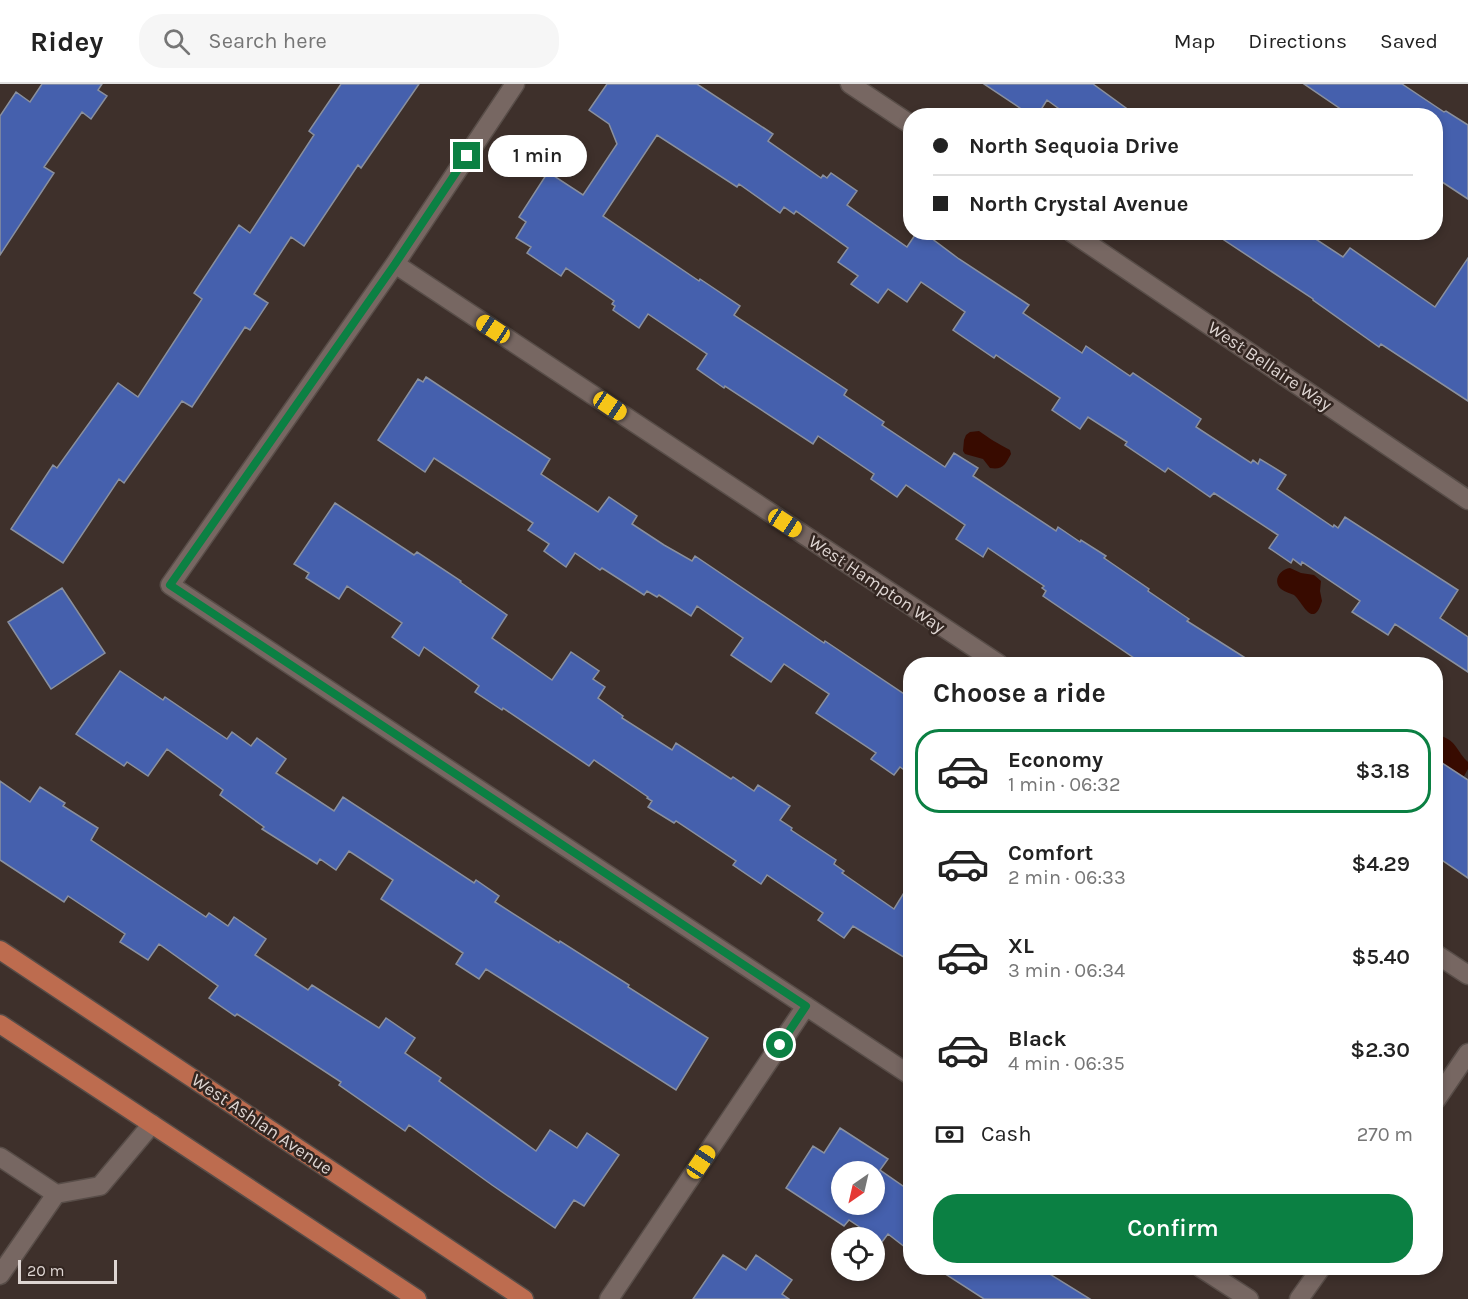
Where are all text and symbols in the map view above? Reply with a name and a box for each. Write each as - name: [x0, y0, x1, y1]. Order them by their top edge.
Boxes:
- search box: [139, 14, 559, 68]
- text: Ridey: [30, 25, 103, 58]
- icon: search: [160, 25, 193, 58]
- text: Search here: [208, 28, 327, 54]
- text: Map: [1174, 29, 1215, 53]
- text: Directions: [1248, 29, 1347, 53]
- text: Saved: [1380, 29, 1438, 53]
- text: North Sequoia Drive: [969, 133, 1179, 159]
- callout: 1 min: [488, 135, 587, 177]
- route end: [453, 142, 480, 169]
- text: 1 min: [513, 144, 562, 167]
- text: North Crystal Avenue: [969, 191, 1188, 217]
- car: [473, 312, 513, 346]
- street label: West Bellaire Way: [1204, 316, 1337, 416]
- car: [590, 388, 630, 424]
- car: [765, 506, 805, 540]
- street label: West Hampton Way: [804, 530, 950, 638]
- text: Choose a ride: [933, 677, 1106, 709]
- icon: car: [936, 744, 990, 798]
- text: Economy: [1008, 747, 1103, 773]
- text: $3.18: [1355, 758, 1410, 784]
- text: 1 min · 06:32: [1008, 773, 1121, 796]
- icon: car: [936, 837, 990, 891]
- text: Comfort: [1008, 840, 1093, 866]
- text: $4.29: [1351, 851, 1410, 877]
- text: 2 min · 06:33: [1008, 866, 1126, 889]
- icon: car: [936, 930, 990, 984]
- text: XL: [1008, 933, 1034, 959]
- text: $5.40: [1351, 944, 1410, 970]
- text: 3 min · 06:34: [1008, 959, 1125, 982]
- icon: car: [936, 1023, 990, 1077]
- text: Black: [1008, 1026, 1067, 1052]
- route start: [766, 1031, 793, 1058]
- text: $2.30: [1350, 1037, 1410, 1063]
- text: 4 min · 06:35: [1008, 1052, 1125, 1075]
- street label: West Ashlan Avenue: [187, 1069, 337, 1179]
- icon: cash: [933, 1118, 966, 1151]
- text: Cash: [981, 1121, 1031, 1147]
- text: 270 m: [1357, 1123, 1413, 1146]
- car: [683, 1142, 719, 1182]
- north arrow: [831, 1161, 885, 1215]
- map controls: [831, 1161, 885, 1281]
- button: Confirm: [933, 1194, 1413, 1263]
- button: locate: [831, 1227, 885, 1281]
- scale bar: [18, 1257, 117, 1284]
- text: 20 m: [27, 1261, 65, 1280]

